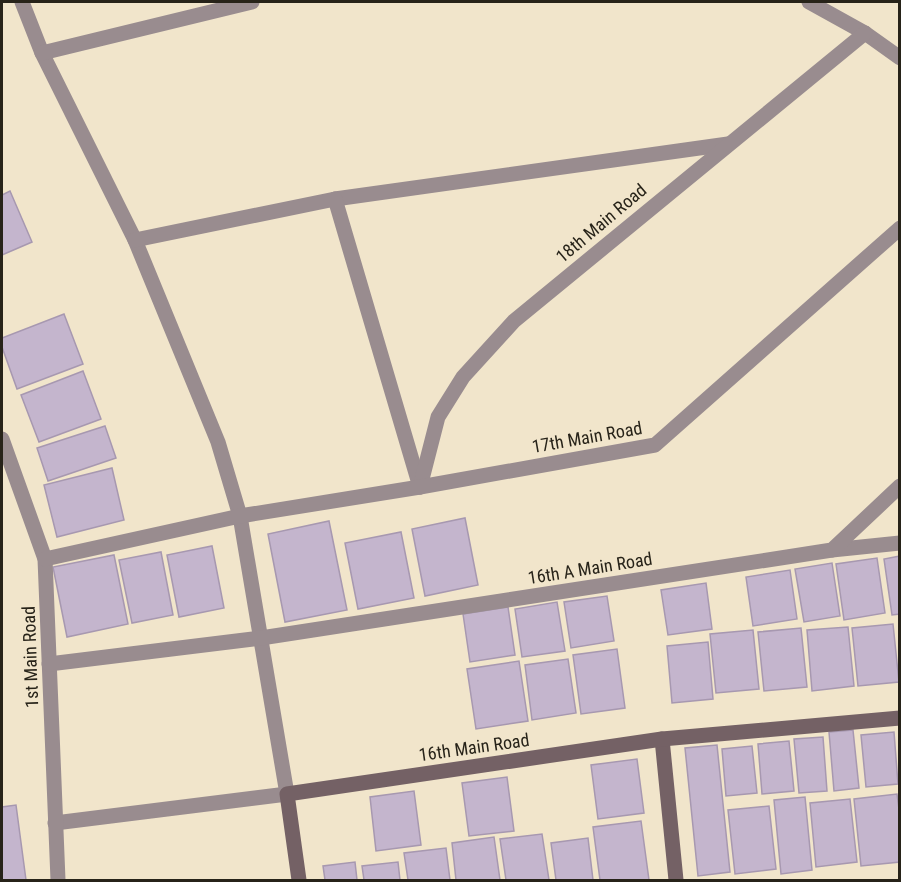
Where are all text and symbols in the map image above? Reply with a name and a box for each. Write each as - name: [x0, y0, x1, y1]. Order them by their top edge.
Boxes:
- street label: 18th Main Road: [552, 179, 650, 267]
- street label: 17th Main Road: [530, 417, 644, 457]
- street label: 16th A Main Road: [526, 548, 654, 588]
- street label: 1st Main Road: [18, 606, 42, 708]
- street label: 16th Main Road: [417, 729, 531, 765]

